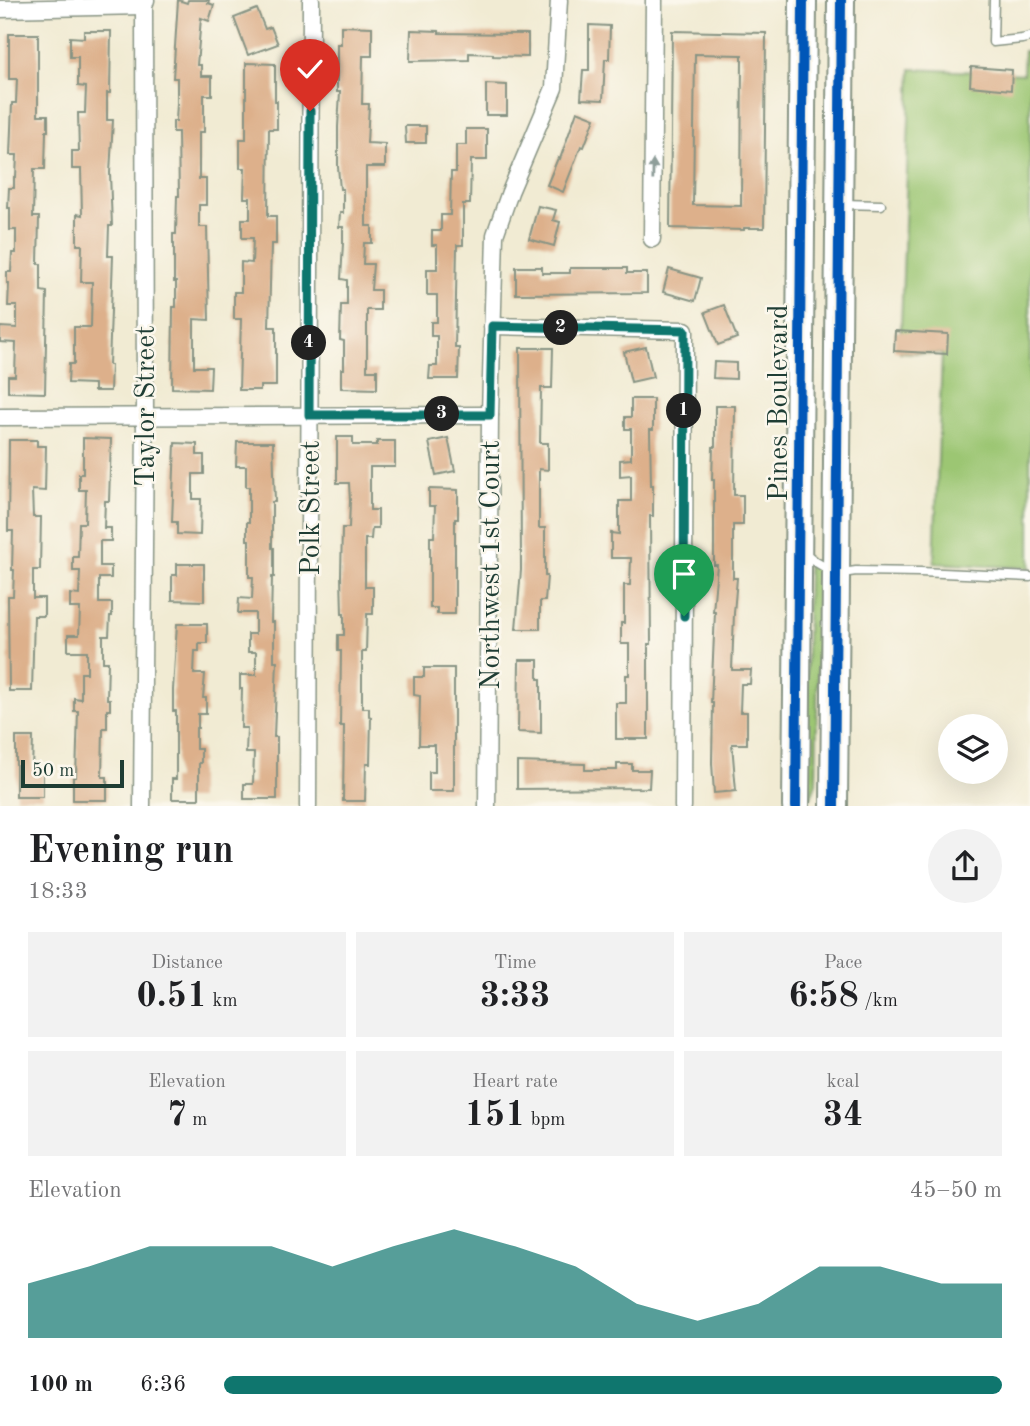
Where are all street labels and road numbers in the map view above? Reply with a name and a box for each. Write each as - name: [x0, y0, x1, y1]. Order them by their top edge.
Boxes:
- street label: Pines Boulevard: [766, 304, 794, 502]
- street label: Taylor Street: [133, 325, 161, 487]
- street label: Polk Street: [298, 440, 326, 576]
- street label: Northwest 1st Court: [478, 440, 506, 690]

